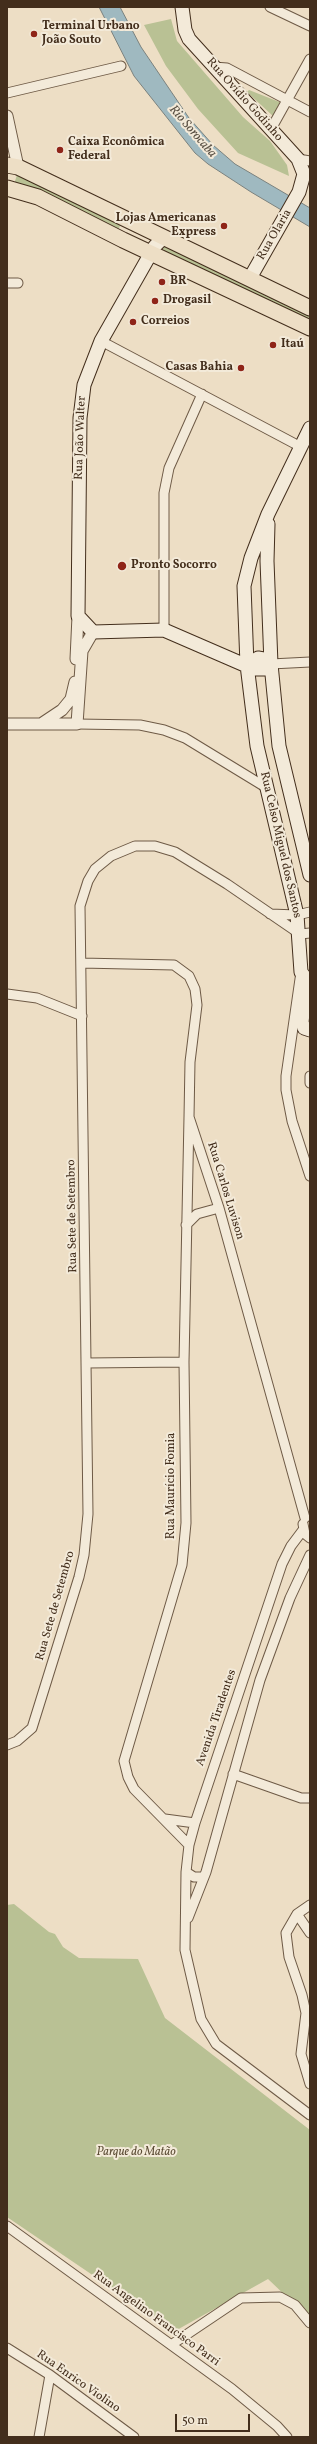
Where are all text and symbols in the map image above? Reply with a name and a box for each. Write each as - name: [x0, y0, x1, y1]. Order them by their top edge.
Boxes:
- place label: Terminal Urbano João Souto: [42, 20, 140, 48]
- marker: Terminal Urbano João Souto: [29, 29, 39, 39]
- street label: Rua Ovídio Godinho: [203, 55, 285, 145]
- water label: Rio Sorocaba: [165, 102, 219, 162]
- place label: Caixa Econômica Federal: [68, 136, 164, 164]
- marker: Caixa Econômica Federal: [55, 145, 65, 155]
- street label: Rua Olaria: [255, 207, 295, 263]
- place label: Lojas Americanas Express: [116, 212, 216, 240]
- marker: Lojas Americanas Express: [219, 221, 229, 231]
- place label: BR: [170, 275, 186, 289]
- marker: BR: [157, 277, 167, 287]
- place label: Drogasil: [163, 294, 211, 308]
- marker: Drogasil: [150, 296, 160, 306]
- place label: Correios: [141, 315, 190, 329]
- marker: Correios: [128, 317, 138, 327]
- place label: Itaú: [281, 338, 304, 352]
- marker: Itaú: [268, 340, 278, 350]
- place label: Casas Bahia: [165, 361, 233, 375]
- marker: Casas Bahia: [236, 363, 246, 373]
- street label: Rua João Walter: [72, 396, 90, 480]
- place label: Pronto Socorro: [131, 559, 217, 573]
- marker: Pronto Socorro: [116, 560, 128, 572]
- street label: Rua Celso Miguel dos Santos: [256, 770, 304, 920]
- street label: Rua Carlos Luvison: [203, 1140, 247, 1242]
- street label: Rua Sete de Setembro: [65, 1159, 81, 1273]
- street label: Rua Maurício Fomia: [165, 1433, 179, 1539]
- street label: Rua Sete de Setembro: [33, 1550, 79, 1662]
- street label: Avenida Tiradentes: [194, 1668, 240, 1768]
- park label: Parque do Matão: [96, 2146, 176, 2160]
- street label: Rua Angelino Francisco Parri: [90, 2268, 222, 2370]
- street label: Rua Enrico Violino: [33, 2348, 123, 2416]
- scale bar: [177, 2406, 252, 2432]
- text: 50 m: [182, 2413, 208, 2429]

